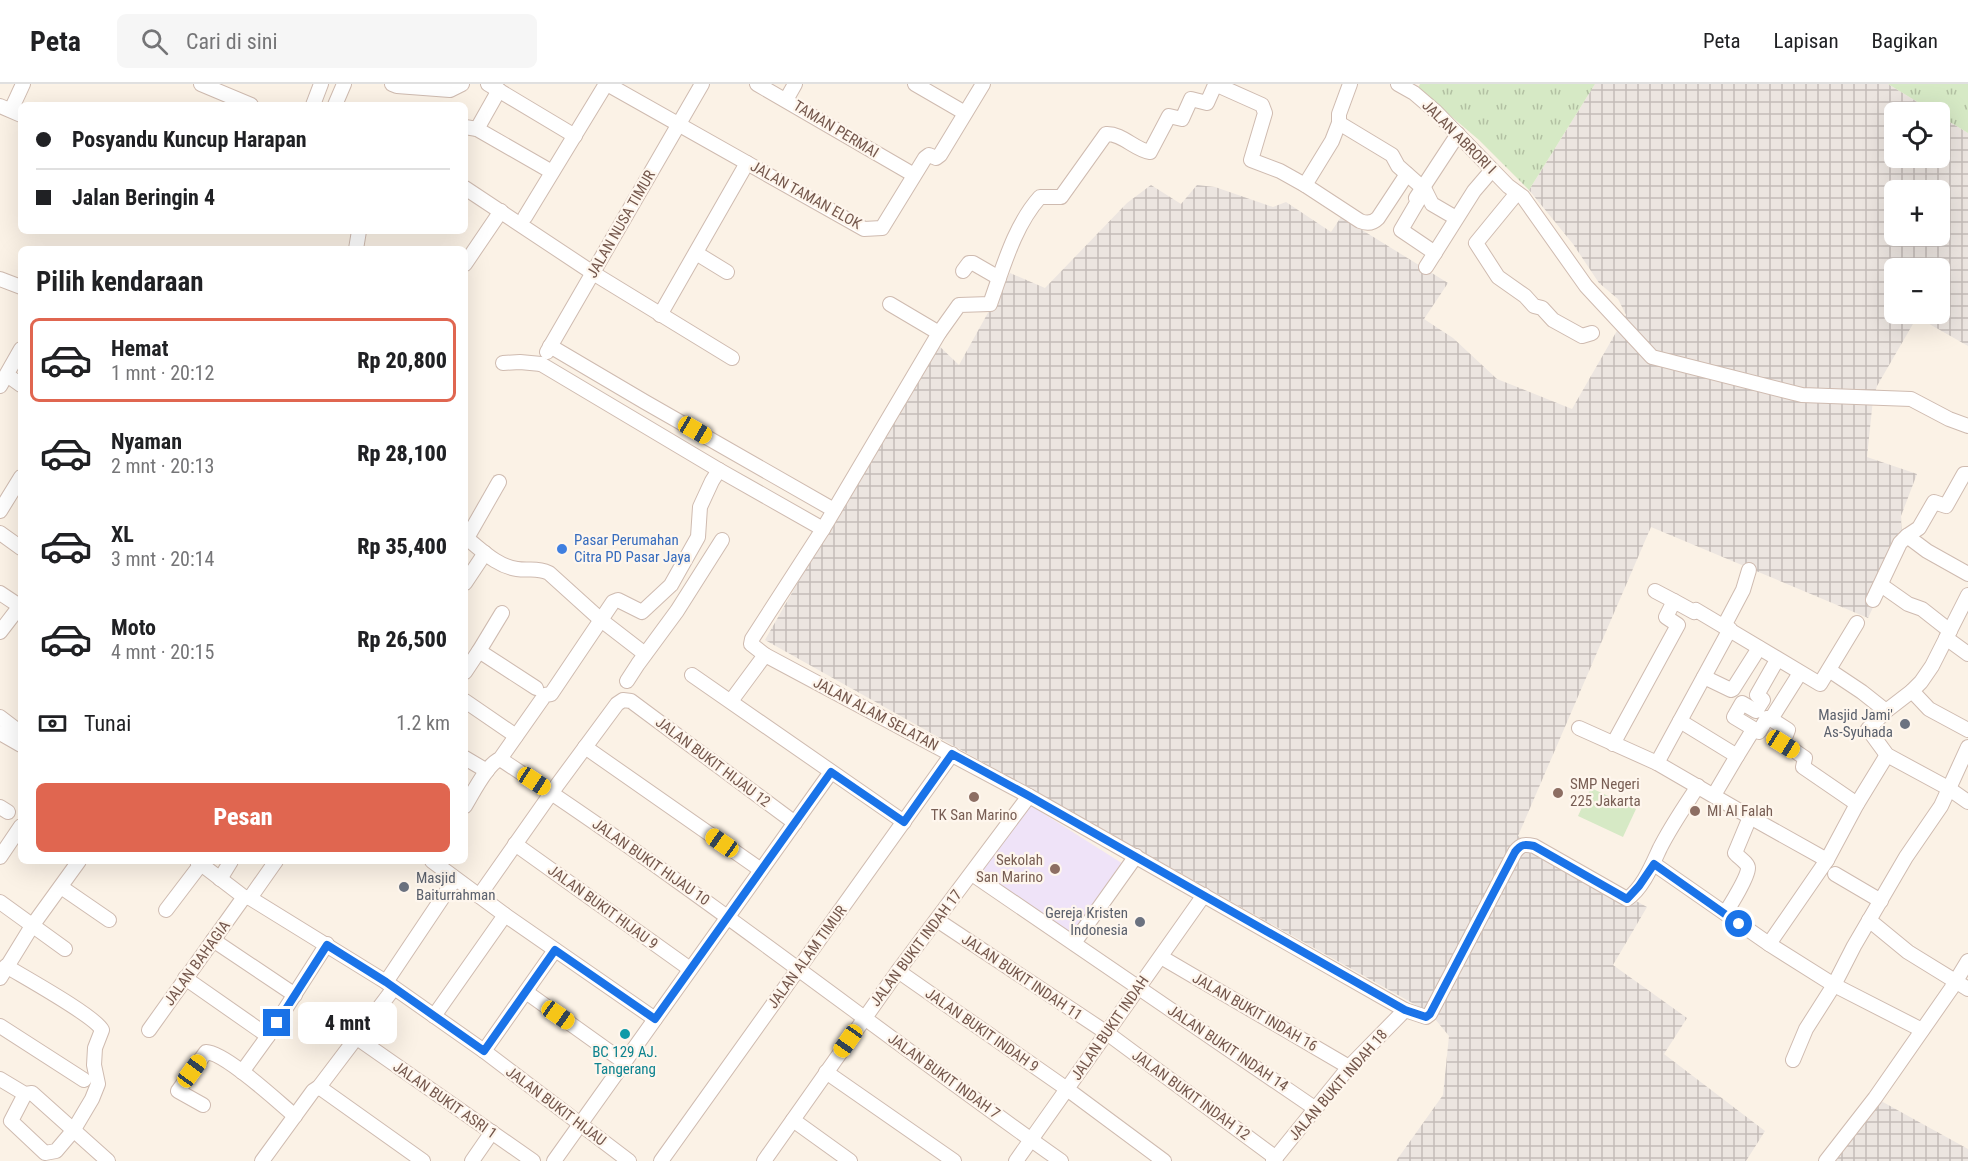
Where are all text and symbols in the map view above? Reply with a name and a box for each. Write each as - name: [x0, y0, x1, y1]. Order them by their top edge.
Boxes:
- search box: [117, 14, 537, 68]
- text: Peta: [30, 25, 81, 58]
- icon: search: [138, 25, 171, 58]
- text: Cari di sini: [186, 29, 278, 54]
- text: Peta: [1703, 29, 1741, 53]
- text: Lapisan: [1774, 29, 1839, 53]
- text: Bagikan: [1872, 29, 1938, 53]
- street label: TAMAN PERMAI: [790, 96, 882, 162]
- street label: JALAN ABRORI I: [1418, 96, 1500, 178]
- map controls: [1884, 102, 1950, 324]
- button: locate: [1884, 102, 1950, 168]
- text: Posyandu Kuncup Harapan: [72, 127, 307, 152]
- street label: JALAN TAMAN ELOK: [747, 157, 865, 233]
- street label: JALAN NUSA TIMUR: [583, 167, 659, 281]
- button: +: [1884, 180, 1950, 246]
- text: Jalan Beringin 4: [72, 185, 215, 210]
- button: −: [1884, 258, 1950, 324]
- text: Pilih kendaraan: [36, 266, 204, 298]
- icon: car: [39, 333, 93, 387]
- text: Hemat: [111, 336, 168, 361]
- text: Rp 20,800: [357, 348, 447, 373]
- text: 1 mnt · 20:12: [111, 361, 214, 385]
- car: [675, 413, 715, 447]
- icon: car: [39, 426, 93, 480]
- text: Nyaman: [111, 429, 182, 454]
- text: Rp 28,100: [357, 441, 447, 466]
- text: 2 mnt · 20:13: [111, 454, 214, 478]
- icon: car: [39, 519, 93, 573]
- text: XL: [111, 522, 134, 547]
- place label: Pasar Perumahan Citra PD Pasar Jaya: [574, 531, 691, 566]
- text: Rp 35,400: [357, 534, 447, 559]
- marker: Pasar Perumahan Citra PD Pasar Jaya: [555, 542, 569, 556]
- text: 3 mnt · 20:14: [111, 547, 214, 571]
- icon: car: [39, 612, 93, 666]
- text: Moto: [111, 615, 156, 640]
- text: Rp 26,500: [357, 627, 447, 652]
- text: 4 mnt · 20:15: [111, 640, 214, 664]
- street label: JALAN ALAM SELATAN: [810, 673, 942, 755]
- place label: Masjid Jami' As-Syuhada: [1818, 706, 1893, 741]
- icon: cash: [36, 707, 69, 740]
- text: Tunai: [84, 711, 131, 736]
- text: 1.2 km: [396, 711, 450, 735]
- street label: JALAN BUKIT HIJAU 12: [652, 713, 774, 811]
- marker: Masjid Jami' As-Syuhada: [1898, 717, 1912, 731]
- car: [1763, 727, 1803, 761]
- car: [514, 764, 554, 798]
- place label: SMP Negeri 225 Jakarta: [1570, 775, 1641, 810]
- button: Pesan: [36, 783, 450, 852]
- marker: SMP Negeri 225 Jakarta: [1551, 786, 1565, 800]
- marker: TK San Marino: [967, 790, 981, 804]
- place label: MI Al Falah: [1707, 802, 1773, 820]
- marker: MI Al Falah: [1688, 804, 1702, 818]
- place label: TK San Marino: [931, 806, 1017, 824]
- street label: JALAN BUKIT HIJAU 10: [589, 815, 713, 909]
- car: [702, 825, 742, 861]
- place label: Sekolah San Marino: [976, 851, 1043, 886]
- street label: JALAN BUKIT HIJAU 9: [544, 861, 662, 953]
- marker: Sekolah San Marino: [1048, 862, 1062, 876]
- place label: Masjid Baiturrahman: [416, 869, 496, 904]
- marker: Masjid Baiturrahman: [397, 880, 411, 894]
- street label: JALAN BUKIT INDAH 17: [866, 886, 966, 1010]
- street label: JALAN ALAM TIMUR: [764, 902, 850, 1012]
- place label: Gereja Kristen Indonesia: [1045, 904, 1128, 939]
- route start: [1725, 910, 1752, 937]
- marker: Gereja Kristen Indonesia: [1133, 915, 1147, 929]
- street label: JALAN BAHAGIA: [160, 917, 234, 1009]
- street label: JALAN BUKIT INDAH 11: [958, 930, 1086, 1024]
- street label: JALAN BUKIT INDAH 16: [1189, 969, 1321, 1055]
- street label: JALAN BUKIT INDAH: [1067, 972, 1153, 1084]
- street label: JALAN BUKIT INDAH 9: [922, 984, 1042, 1076]
- car: [538, 997, 578, 1033]
- street label: JALAN BUKIT INDAH 14: [1164, 1001, 1292, 1095]
- callout: 4 mnt: [298, 1002, 397, 1044]
- route end: [263, 1009, 290, 1036]
- text: 4 mnt: [325, 1011, 370, 1035]
- car: [830, 1021, 866, 1061]
- street label: JALAN BUKIT INDAH 18: [1285, 1026, 1391, 1144]
- marker: BC 129 AJ. Tangerang: [618, 1027, 632, 1041]
- street label: JALAN BUKIT INDAH 7: [885, 1029, 1003, 1123]
- place label: BC 129 AJ. Tangerang: [592, 1043, 658, 1078]
- street label: JALAN BUKIT INDAH 12: [1129, 1046, 1253, 1144]
- car: [174, 1051, 210, 1091]
- street label: JALAN BUKIT ASRI 1: [390, 1057, 500, 1143]
- street label: JALAN BUKIT HIJAU: [502, 1062, 610, 1150]

